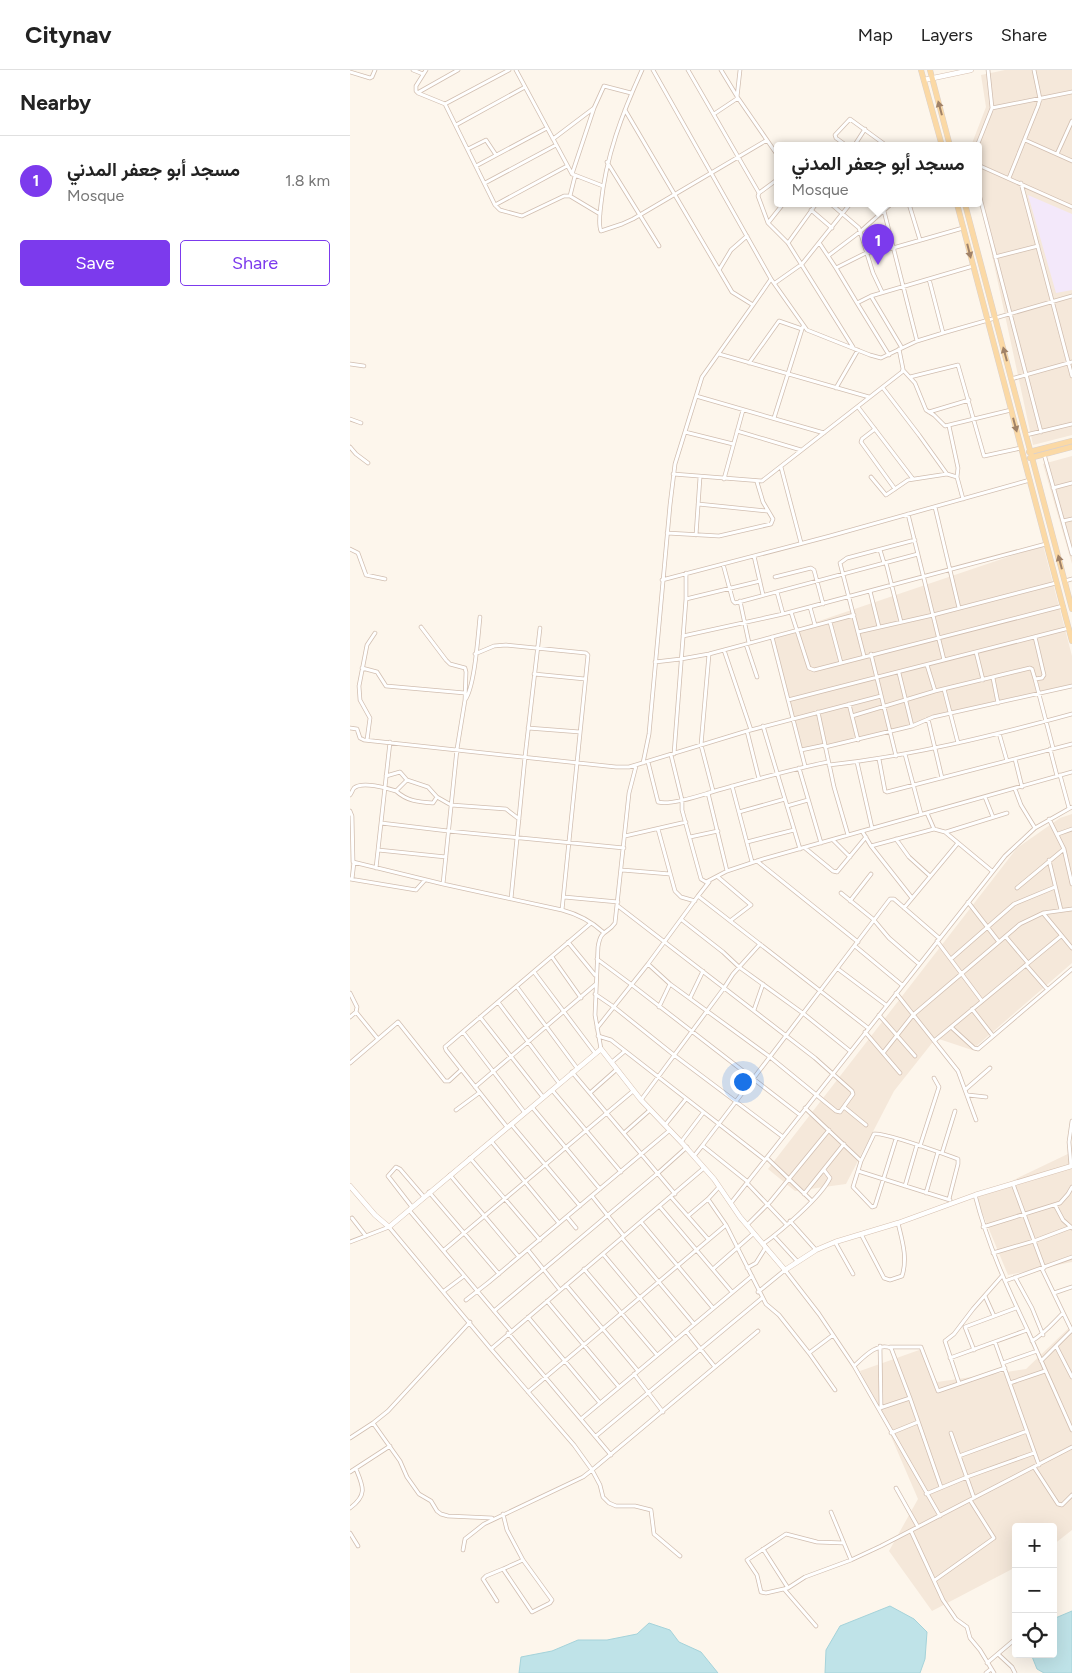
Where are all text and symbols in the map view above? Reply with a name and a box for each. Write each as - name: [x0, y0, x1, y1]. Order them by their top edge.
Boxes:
- text: Citynav: [25, 20, 112, 49]
- text: Map: [858, 24, 893, 46]
- text: Layers: [921, 24, 973, 46]
- text: Share: [1001, 24, 1047, 46]
- text: Nearby: [20, 90, 91, 115]
- one-way arrow: [935, 101, 943, 116]
- popup: [774, 142, 982, 207]
- text: مسجد أبو جعفر المدني: [791, 152, 965, 175]
- text: مسجد أبو جعفر المدني: [67, 158, 240, 181]
- text: 1: [33, 171, 39, 190]
- text: 1.8 km: [285, 171, 330, 190]
- text: Mosque: [791, 180, 849, 199]
- text: Mosque: [67, 186, 124, 205]
- pin: 1: [862, 224, 894, 265]
- button: Save: [20, 240, 170, 286]
- button: Share: [180, 240, 330, 286]
- one-way arrow: [965, 243, 973, 258]
- one-way arrow: [1001, 347, 1009, 362]
- one-way arrow: [1012, 417, 1020, 432]
- one-way arrow: [1055, 555, 1063, 570]
- your location: [730, 1069, 756, 1095]
- map controls: [1012, 1523, 1057, 1658]
- button: +: [1012, 1523, 1057, 1568]
- button: −: [1012, 1568, 1057, 1613]
- button: locate: [1012, 1613, 1057, 1658]

